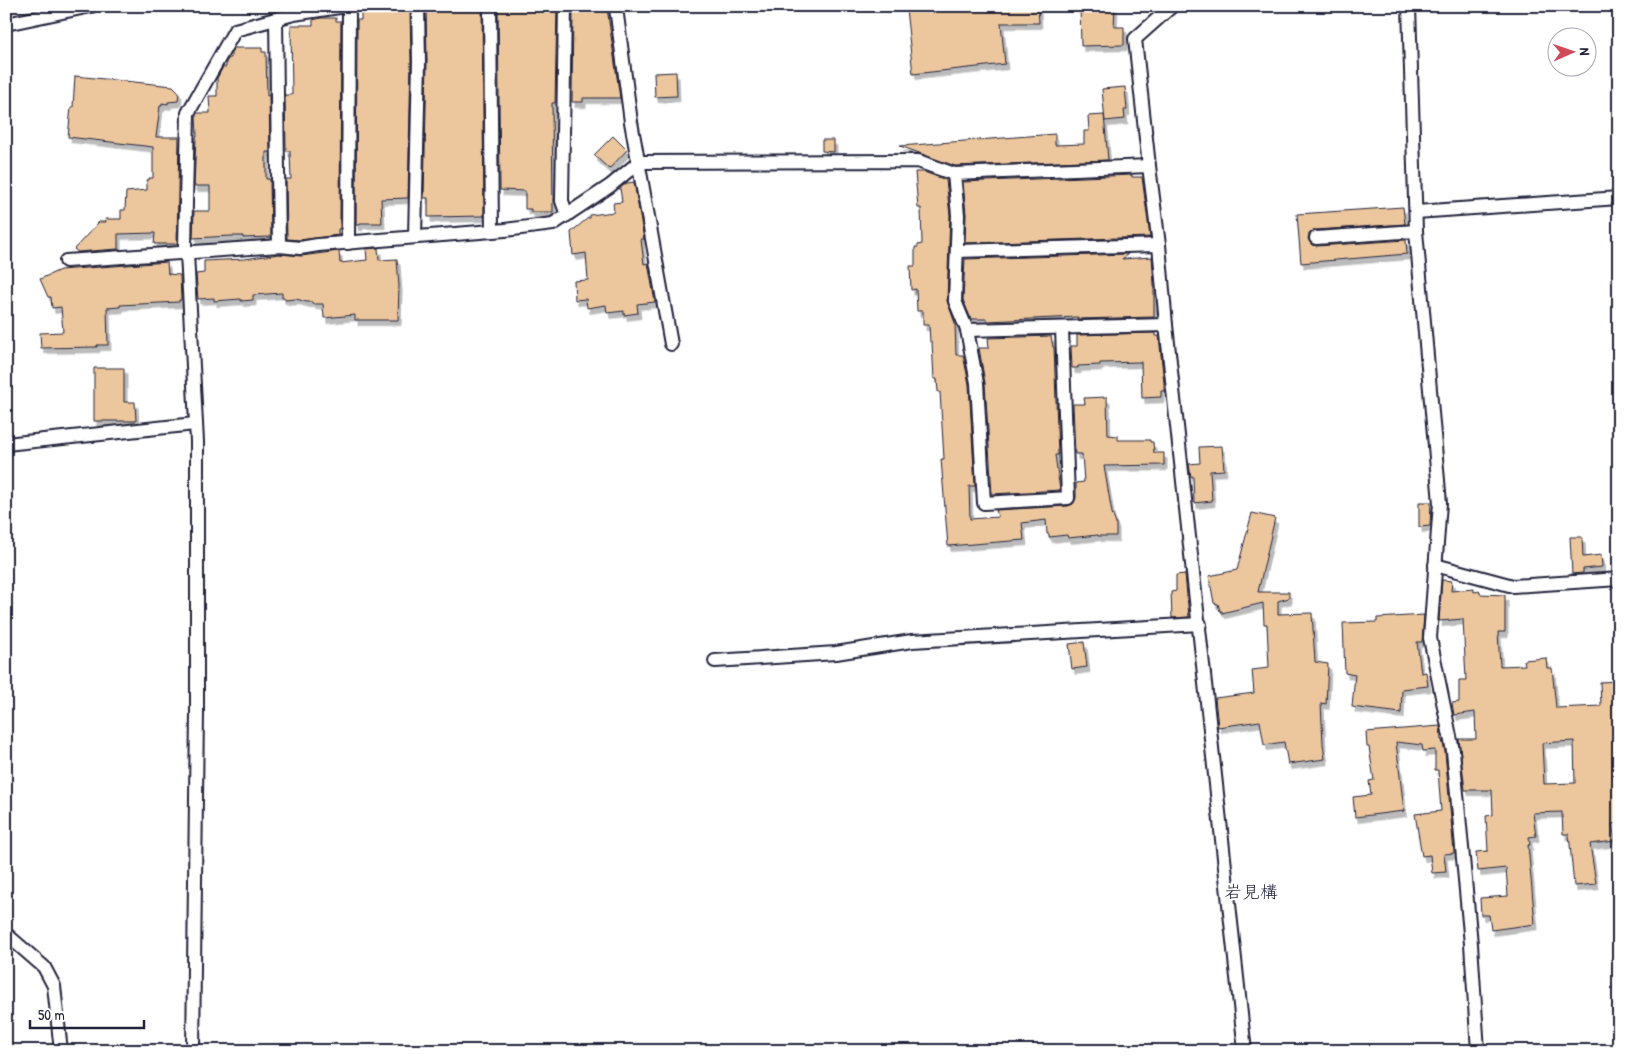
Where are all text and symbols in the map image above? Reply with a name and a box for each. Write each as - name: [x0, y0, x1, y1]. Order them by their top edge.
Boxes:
- north arrow: [1548, 28, 1598, 78]
- text: N: [1576, 47, 1595, 56]
- district label: 岩見構: [1224, 879, 1278, 904]
- scale bar: [30, 997, 144, 1029]
- text: 50 m: [38, 1004, 65, 1025]

